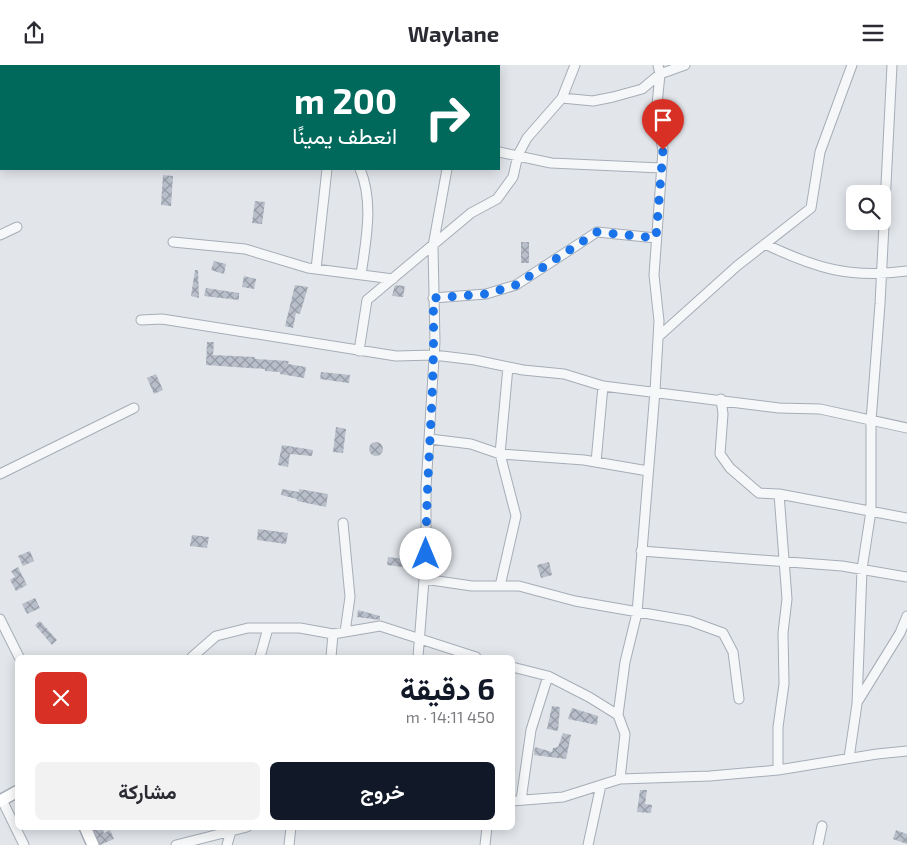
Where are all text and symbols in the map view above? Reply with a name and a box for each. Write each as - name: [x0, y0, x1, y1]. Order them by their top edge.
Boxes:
- icon: share: [20, 19, 48, 47]
- icon: menu: [859, 19, 887, 47]
- text: Waylane: [408, 20, 499, 46]
- text: 200 m: [294, 79, 397, 121]
- icon: right: [415, 85, 480, 150]
- pin: [642, 99, 684, 150]
- icon: arrive: [649, 106, 677, 134]
- text: انعطف يمينًا: [292, 122, 397, 148]
- map controls: [846, 185, 891, 230]
- button: search: [846, 185, 891, 230]
- position arrow: [399, 527, 451, 579]
- text: 6 دقيقة: [400, 670, 495, 706]
- button: close: [35, 672, 87, 724]
- text: 450 m · 14:11: [406, 707, 495, 726]
- button: مشاركة: [35, 762, 260, 820]
- button: خروج: [270, 762, 495, 820]

